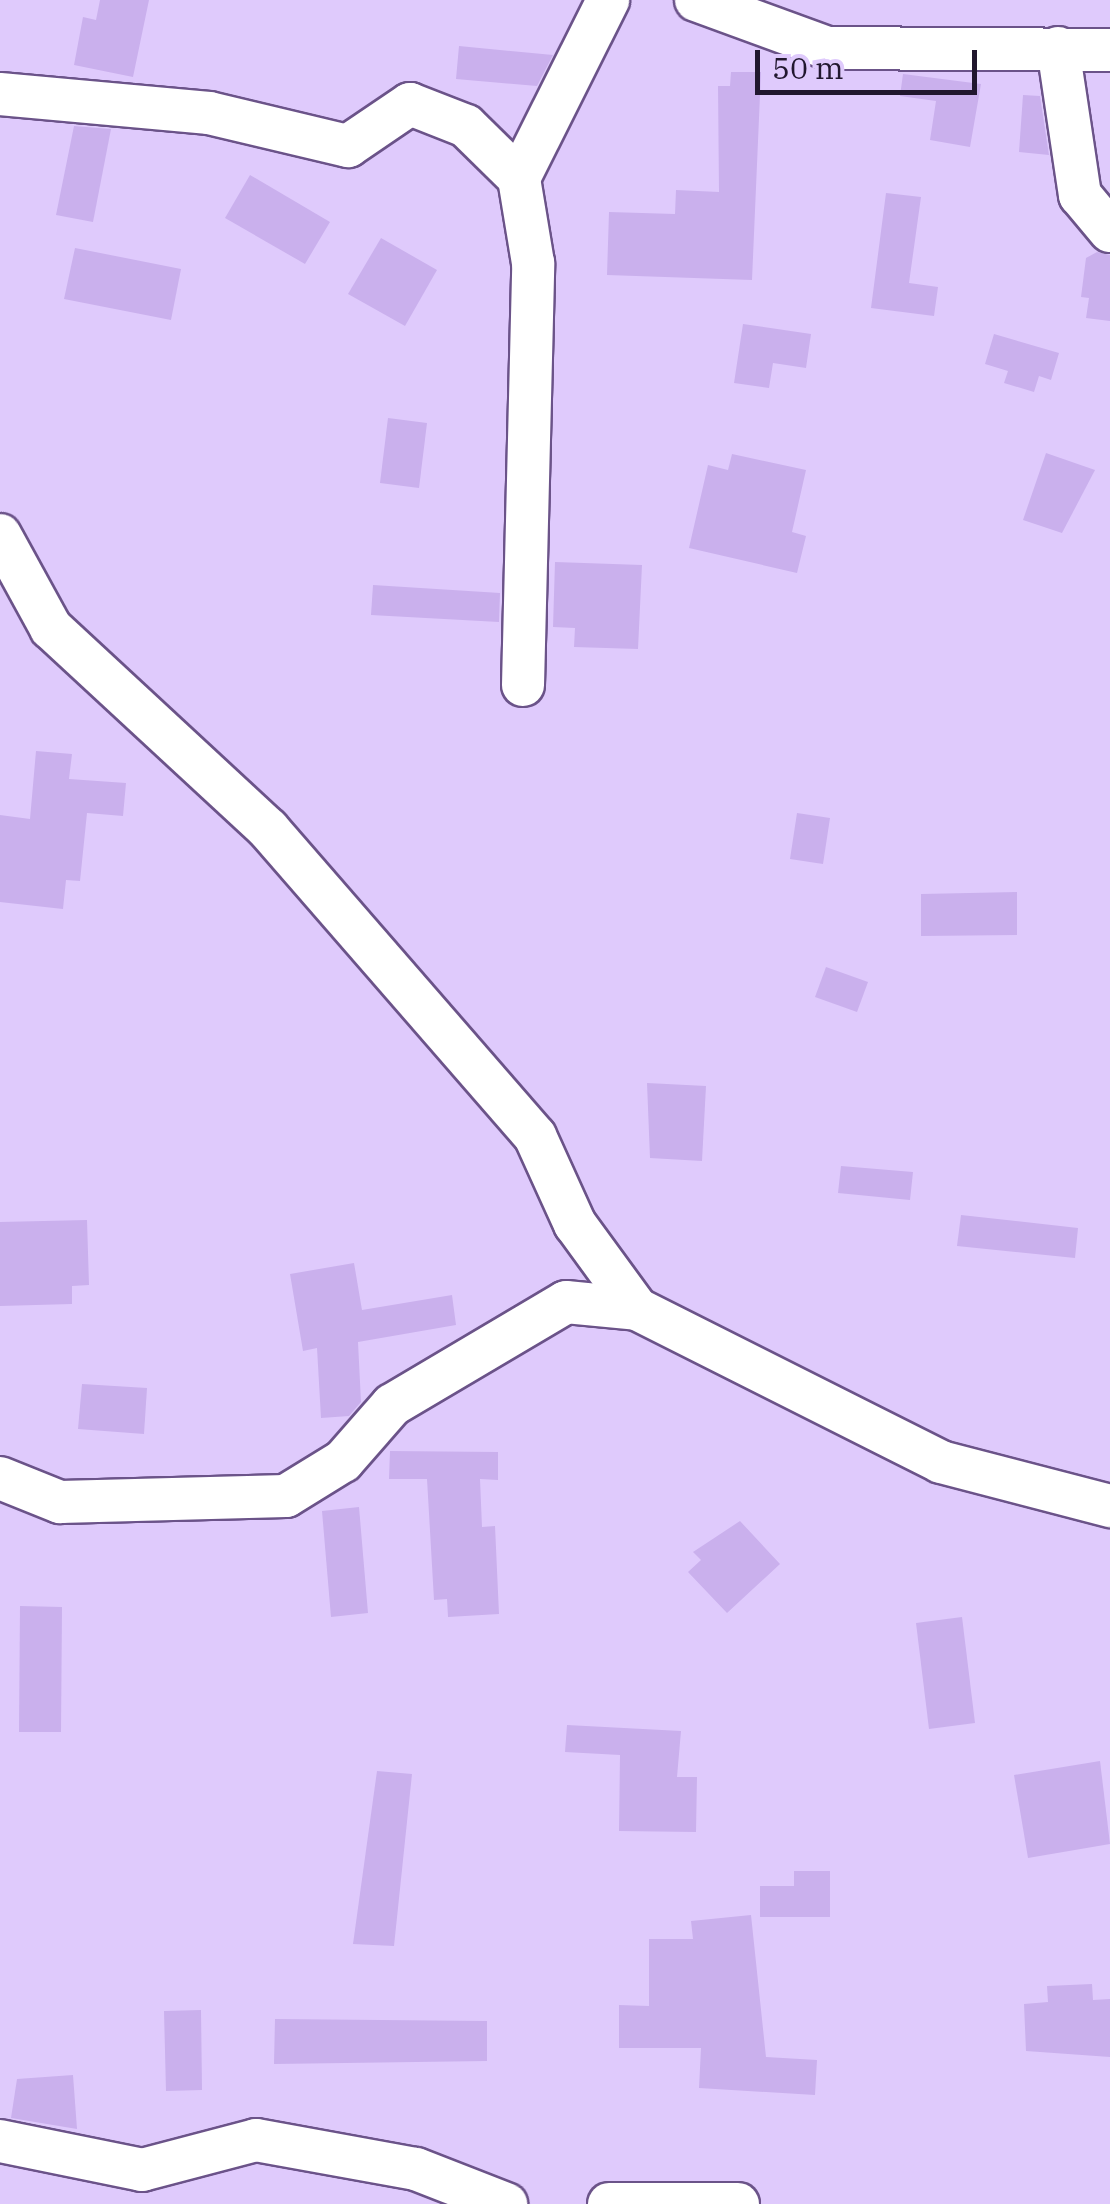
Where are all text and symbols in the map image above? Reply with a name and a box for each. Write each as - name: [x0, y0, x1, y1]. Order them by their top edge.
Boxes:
- scale bar: [760, 30, 982, 92]
- text: 50 m: [772, 48, 844, 87]

